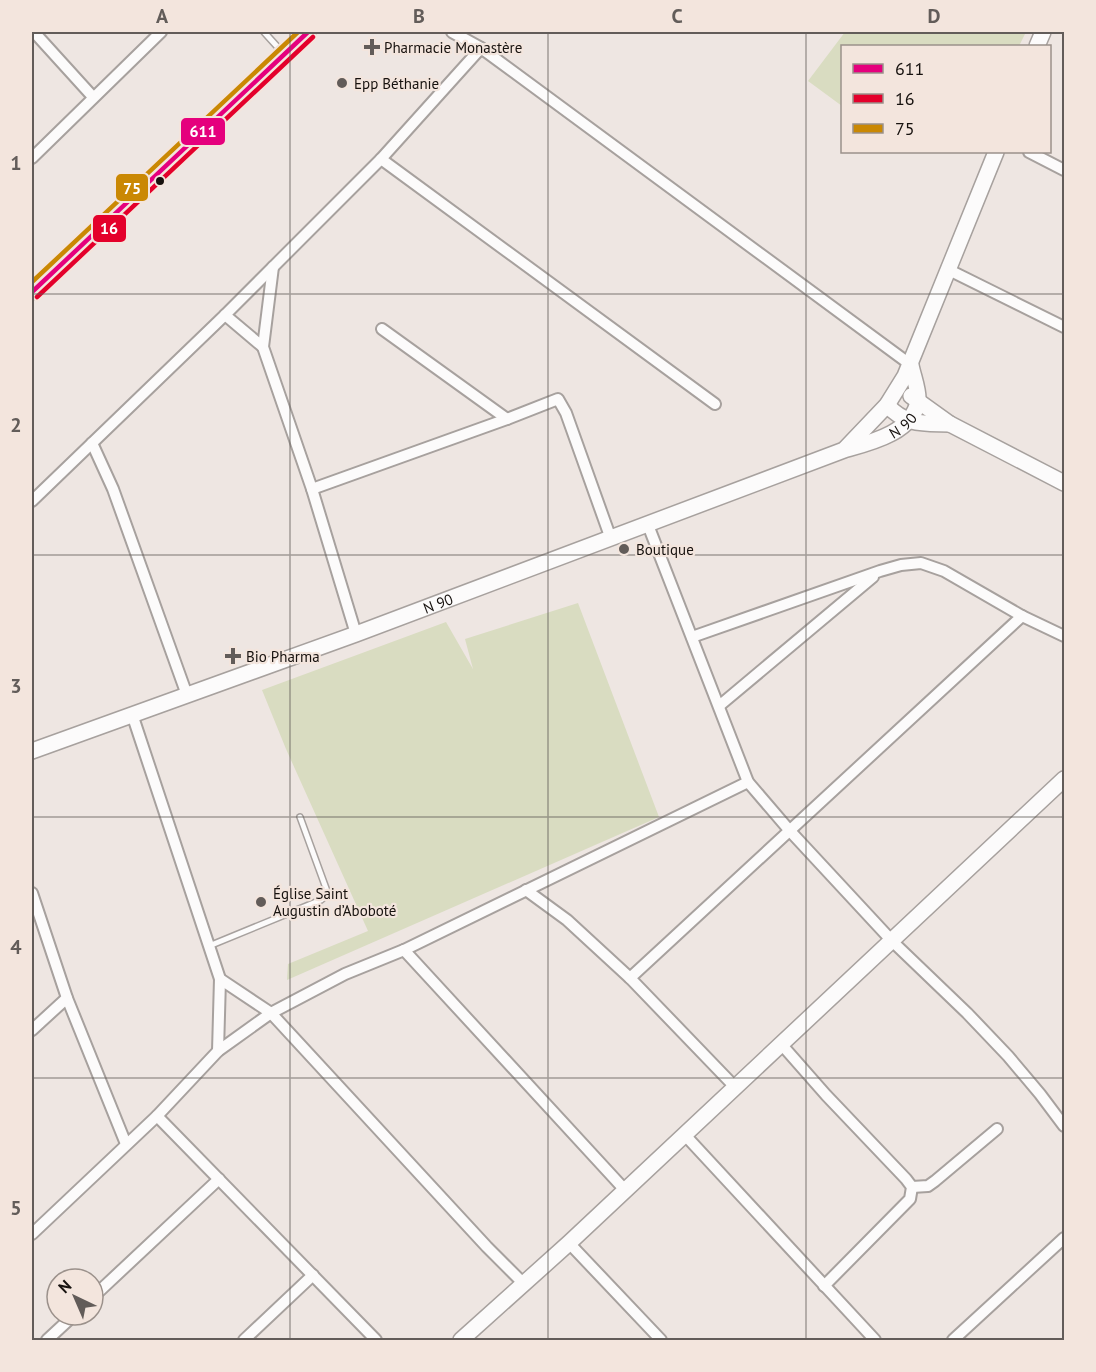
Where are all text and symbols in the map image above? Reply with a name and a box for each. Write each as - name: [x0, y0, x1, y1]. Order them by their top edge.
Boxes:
- text: A: [156, 3, 169, 29]
- text: B: [413, 3, 425, 29]
- text: C: [671, 3, 683, 29]
- text: D: [928, 3, 941, 29]
- place label: Pharmacie Monastère: [384, 38, 522, 57]
- marker: Pharmacie Monastère: [365, 40, 379, 54]
- legend: [841, 45, 1051, 153]
- text: 611: [895, 57, 924, 80]
- place label: Epp Béthanie: [354, 74, 439, 93]
- marker: Epp Béthanie: [335, 76, 349, 90]
- text: 16: [895, 87, 915, 110]
- line badge: 611: [180, 117, 226, 146]
- text: 75: [895, 117, 915, 140]
- text: 611: [189, 121, 217, 141]
- text: 1: [10, 150, 22, 176]
- line badge: 75: [115, 173, 149, 202]
- unlabelled marker: [154, 175, 166, 187]
- text: 75: [123, 178, 141, 198]
- line badge: 16: [92, 214, 127, 243]
- text: 16: [100, 218, 118, 238]
- street label: N 90: [885, 409, 921, 442]
- text: 2: [10, 412, 22, 438]
- place label: Boutique: [636, 540, 694, 559]
- marker: Boutique: [617, 542, 631, 556]
- street label: N 90: [420, 589, 456, 617]
- marker: Bio Pharma: [224, 647, 242, 665]
- place label: Bio Pharma: [246, 647, 320, 666]
- text: 3: [10, 673, 22, 699]
- place label: Église Saint Augustin d’Aboboté: [273, 884, 396, 920]
- marker: Église Saint Augustin d’Aboboté: [254, 895, 268, 909]
- text: 4: [10, 934, 22, 960]
- text: 5: [10, 1195, 22, 1221]
- north arrow: [45, 1267, 105, 1327]
- text: N: [54, 1275, 75, 1297]

